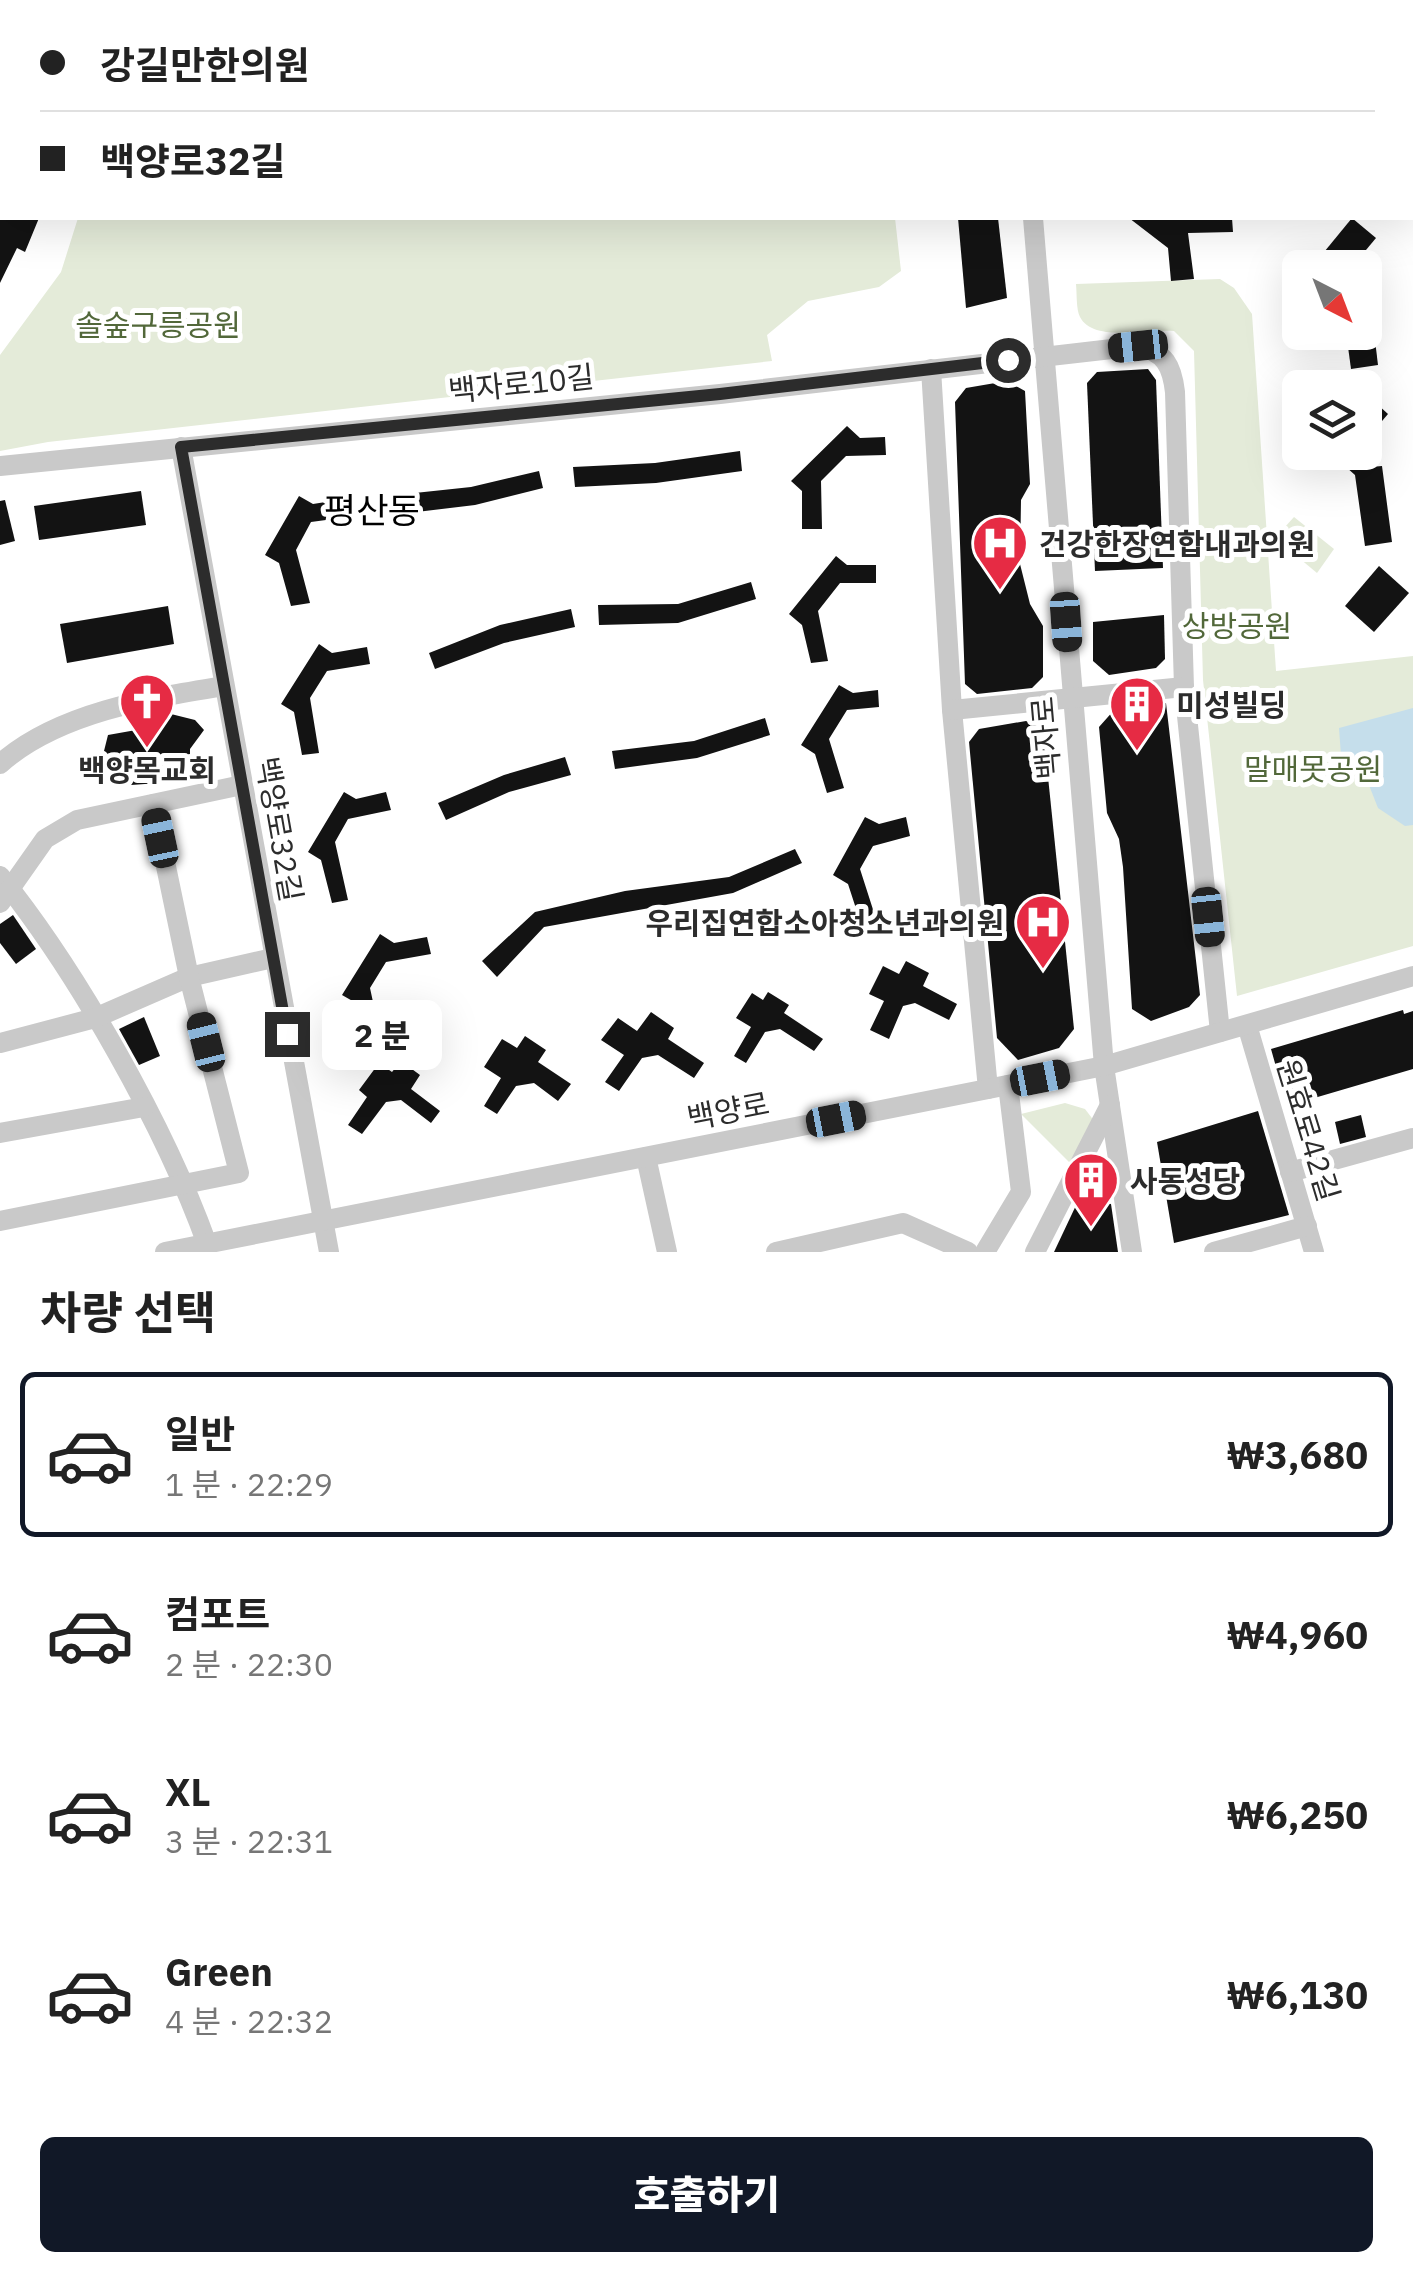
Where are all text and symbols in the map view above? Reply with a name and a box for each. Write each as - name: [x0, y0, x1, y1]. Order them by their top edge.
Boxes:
- text: 강길만한의원: [100, 40, 310, 89]
- text: 백양로32길: [100, 136, 285, 185]
- north arrow: [1282, 250, 1382, 350]
- map controls: [1282, 250, 1382, 470]
- park label: 솔숲구릉공원: [75, 305, 241, 344]
- car: [1107, 328, 1169, 364]
- route start: [986, 338, 1031, 383]
- street label: 백자로10길: [446, 356, 596, 410]
- button: layers: [1282, 370, 1382, 470]
- district label: 평산동: [324, 487, 420, 533]
- hospital icon: 건강한장연합내과의원: [970, 513, 1030, 592]
- place label: 건강한장연합내과의원: [1039, 524, 1315, 563]
- car: [1049, 591, 1083, 653]
- park label: 상방공원: [1182, 606, 1292, 645]
- church icon: 백양목교회: [117, 671, 177, 750]
- building icon: 미성빌딩: [1107, 674, 1167, 753]
- place label: 미성빌딩: [1176, 685, 1286, 724]
- street label: 백자로: [1022, 695, 1068, 781]
- park label: 말매못공원: [1244, 749, 1382, 788]
- place label: 백양목교회: [78, 750, 216, 789]
- street label: 백양로32길: [248, 754, 312, 904]
- car: [139, 806, 181, 870]
- car: [1190, 886, 1226, 948]
- hospital icon: 우리집연합소아청소년과의원: [1013, 892, 1073, 971]
- place label: 우리집연합소아청소년과의원: [645, 903, 1004, 942]
- callout: 2 분: [322, 999, 442, 1069]
- car: [184, 1009, 228, 1075]
- route end: [265, 1012, 310, 1057]
- text: 2 분: [354, 1014, 410, 1056]
- street label: 원효로42길: [1269, 1054, 1349, 1206]
- car: [1008, 1058, 1072, 1098]
- street label: 백양로: [684, 1083, 772, 1137]
- car: [804, 1099, 868, 1139]
- building icon: 사동성당: [1061, 1150, 1121, 1229]
- place label: 사동성당: [1130, 1161, 1240, 1200]
- text: 차량 선택: [40, 1283, 216, 1341]
- text: 일반: [165, 1409, 235, 1458]
- icon: car: [45, 1410, 135, 1500]
- text: ₩3,680: [1226, 1430, 1368, 1479]
- text: 1 분 · 22:29: [165, 1463, 333, 1505]
- text: 컴포트: [165, 1589, 270, 1638]
- icon: car: [45, 1590, 135, 1680]
- text: ₩4,960: [1226, 1610, 1368, 1659]
- text: 2 분 · 22:30: [165, 1643, 333, 1685]
- text: XL: [165, 1767, 211, 1816]
- icon: car: [45, 1770, 135, 1860]
- text: ₩6,250: [1226, 1790, 1368, 1839]
- text: 3 분 · 22:31: [165, 1820, 333, 1862]
- text: Green: [165, 1947, 273, 1996]
- icon: car: [45, 1950, 135, 2040]
- text: ₩6,130: [1226, 1970, 1368, 2019]
- text: 4 분 · 22:32: [165, 2000, 333, 2042]
- button: 호출하기: [40, 2137, 1373, 2252]

